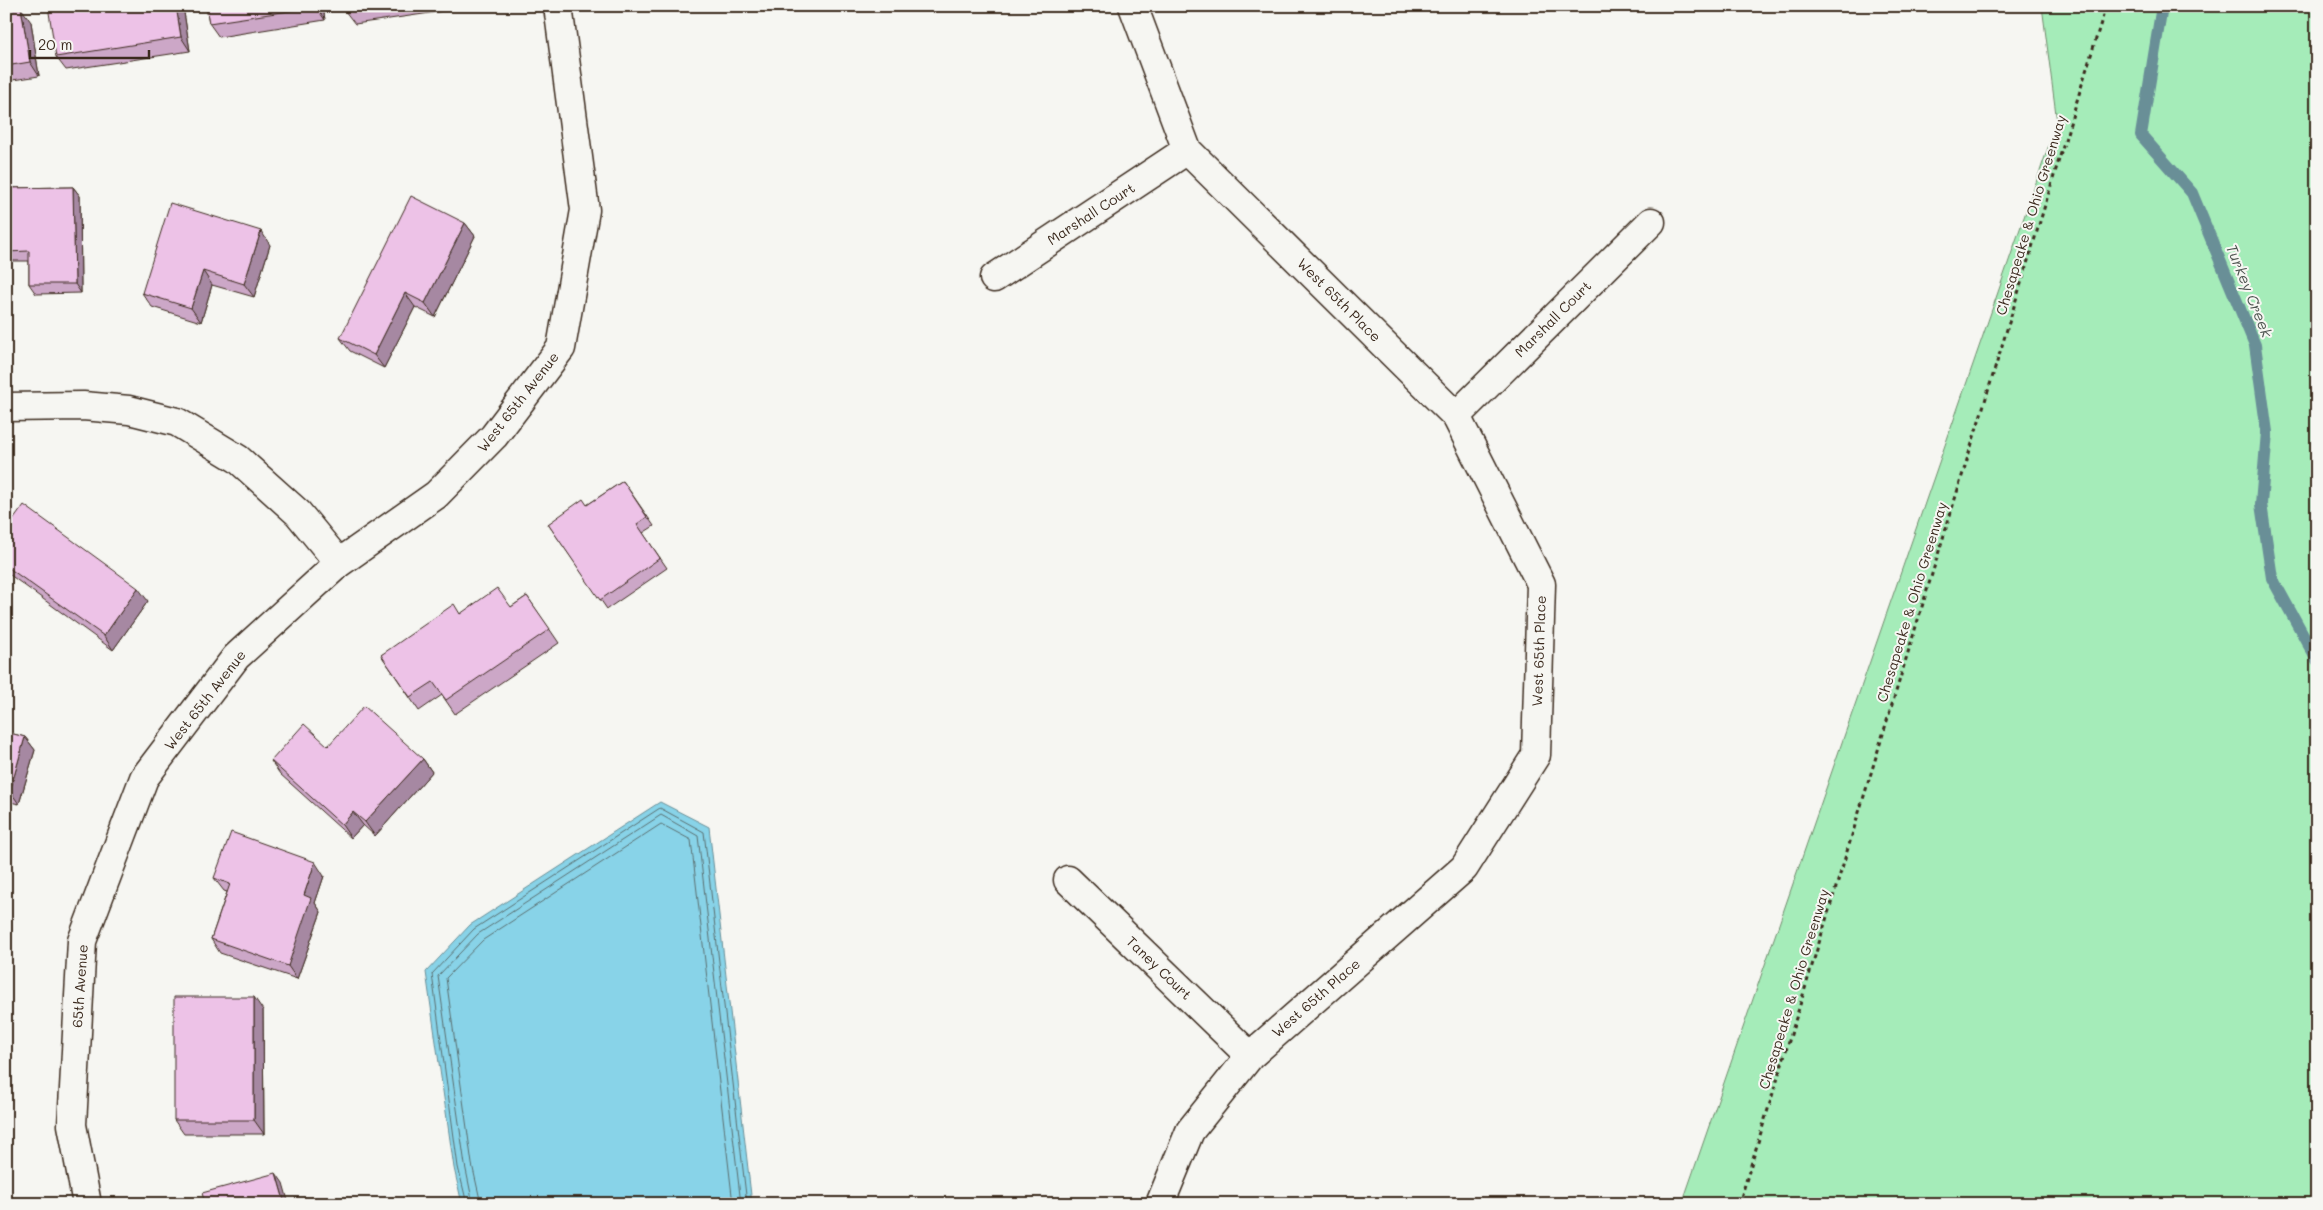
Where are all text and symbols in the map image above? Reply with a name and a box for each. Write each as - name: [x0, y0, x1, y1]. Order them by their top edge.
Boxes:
- scale bar: [30, 28, 149, 60]
- text: 20 m: [38, 34, 72, 54]
- street label: Chesapeake & Ohio Greenway: [1991, 112, 2070, 317]
- street label: Marshall Court: [1043, 178, 1138, 249]
- water label: Turkey Creek: [2222, 241, 2278, 341]
- street label: West 65th Place: [1293, 254, 1385, 346]
- street label: Marshall Court: [1510, 276, 1595, 361]
- street label: West 65th Avenue: [473, 348, 563, 456]
- street label: Chesapeake & Ohio Greenway: [1872, 499, 1951, 704]
- street label: West 65th Place: [1527, 595, 1550, 707]
- street label: West 65th Avenue: [160, 646, 250, 754]
- street label: Chesapeake & Ohio Greenway: [1754, 886, 1833, 1091]
- street label: Taney Court: [1123, 932, 1196, 1004]
- street label: 65th Avenue: [67, 944, 92, 1028]
- street label: West 65th Place: [1267, 954, 1364, 1041]

